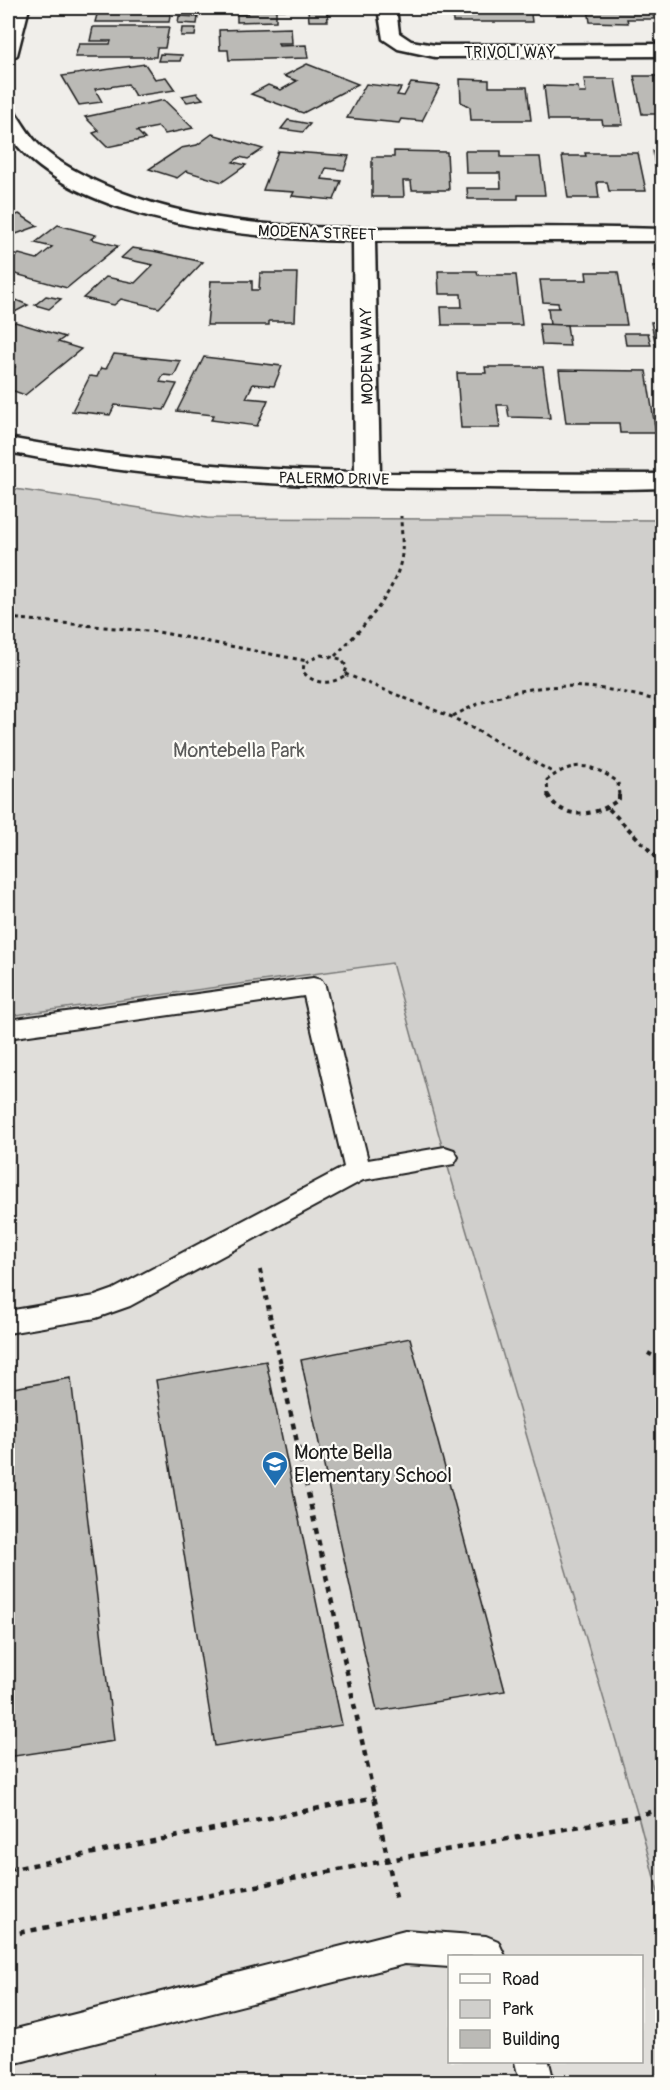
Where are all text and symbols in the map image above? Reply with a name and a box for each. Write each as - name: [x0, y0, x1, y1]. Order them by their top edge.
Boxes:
- street label: TRIVOLI WAY: [464, 43, 556, 63]
- street label: MODENA STREET: [258, 221, 376, 245]
- street label: MODENA WAY: [356, 307, 378, 405]
- street label: PALERMO DRIVE: [278, 468, 390, 490]
- park label: Montebella Park: [173, 738, 306, 763]
- place label: Monte Bella Elementary School: [294, 1440, 452, 1488]
- school or university icon: Monte Bella Elementary School: [260, 1449, 290, 1487]
- legend: [448, 1955, 643, 2063]
- text: Road: [502, 1968, 539, 1991]
- text: Park: [502, 1998, 534, 2021]
- text: Building: [502, 2028, 560, 2051]

